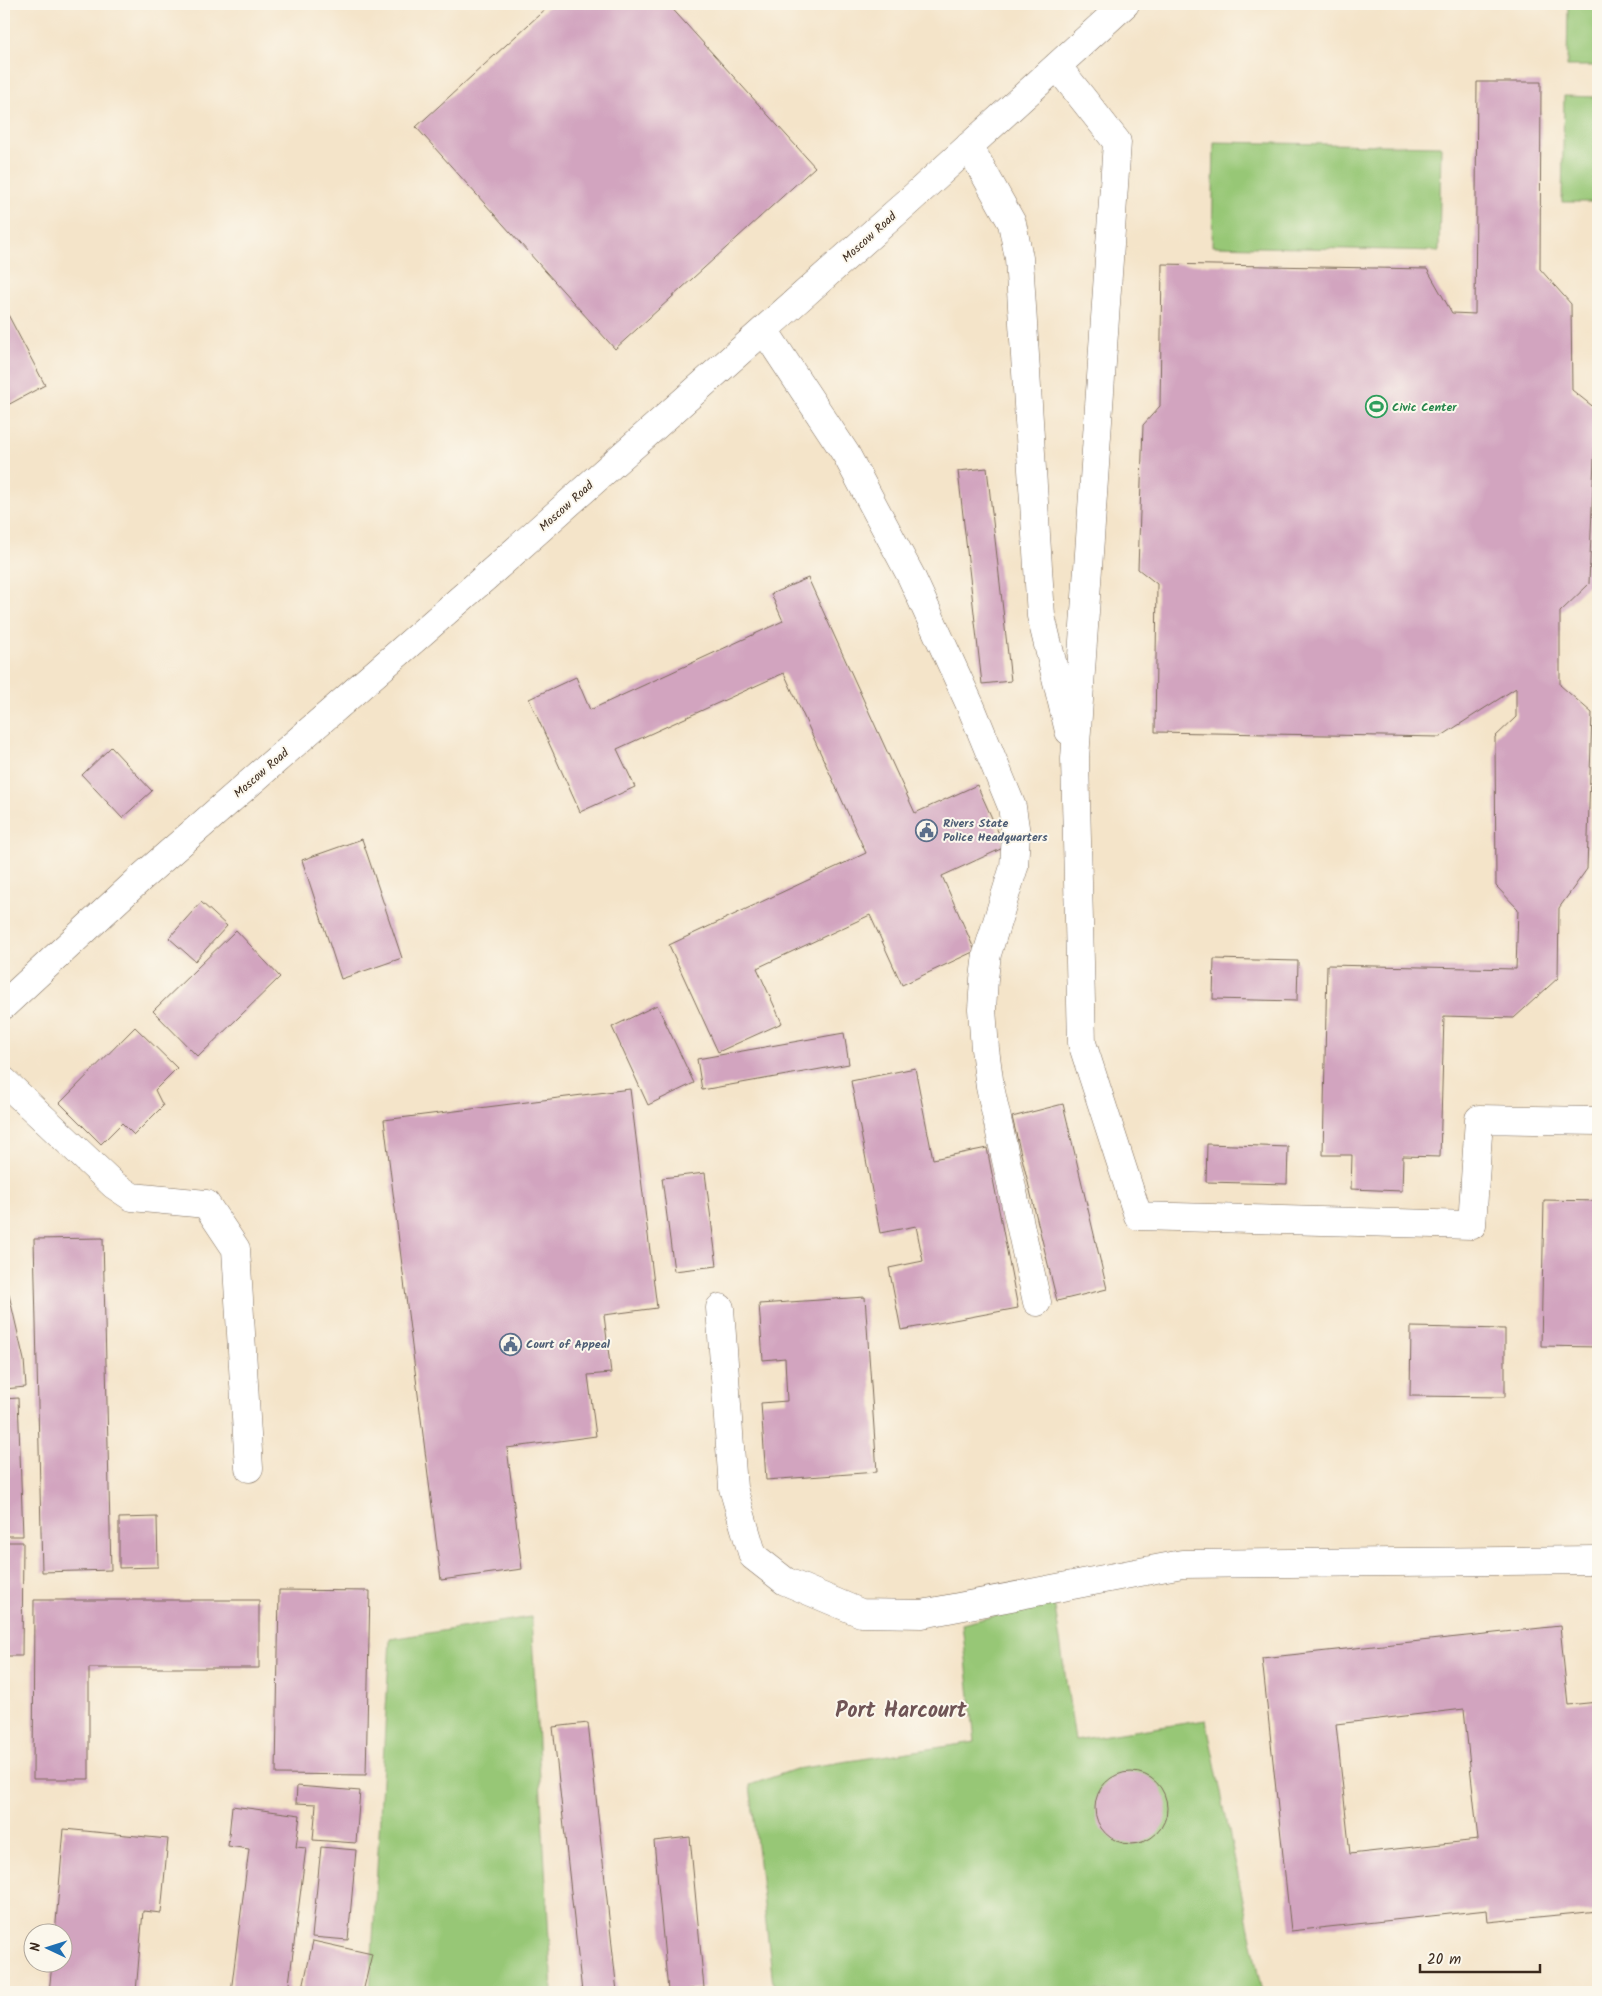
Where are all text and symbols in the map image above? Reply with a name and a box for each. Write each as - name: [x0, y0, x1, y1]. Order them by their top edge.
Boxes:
- street label: Moscow Road: [838, 207, 902, 267]
- sports icon: Civic Center: [1364, 395, 1388, 419]
- place label: Civic Center: [1392, 398, 1457, 417]
- street label: Moscow Road: [535, 476, 599, 536]
- street label: Moscow Road: [230, 743, 294, 803]
- place label: Rivers State Police Headquarters: [943, 814, 1048, 847]
- public building icon: Rivers State Police Headquarters: [915, 818, 939, 842]
- public building icon: Court of Appeal: [498, 1332, 522, 1356]
- place label: Court of Appeal: [526, 1335, 611, 1354]
- district label: Port Harcourt: [835, 1694, 968, 1729]
- north arrow: [22, 1924, 72, 1974]
- scale bar: [1420, 1941, 1540, 1973]
- text: N: [25, 1942, 47, 1952]
- text: 20 m: [1427, 1948, 1461, 1972]

